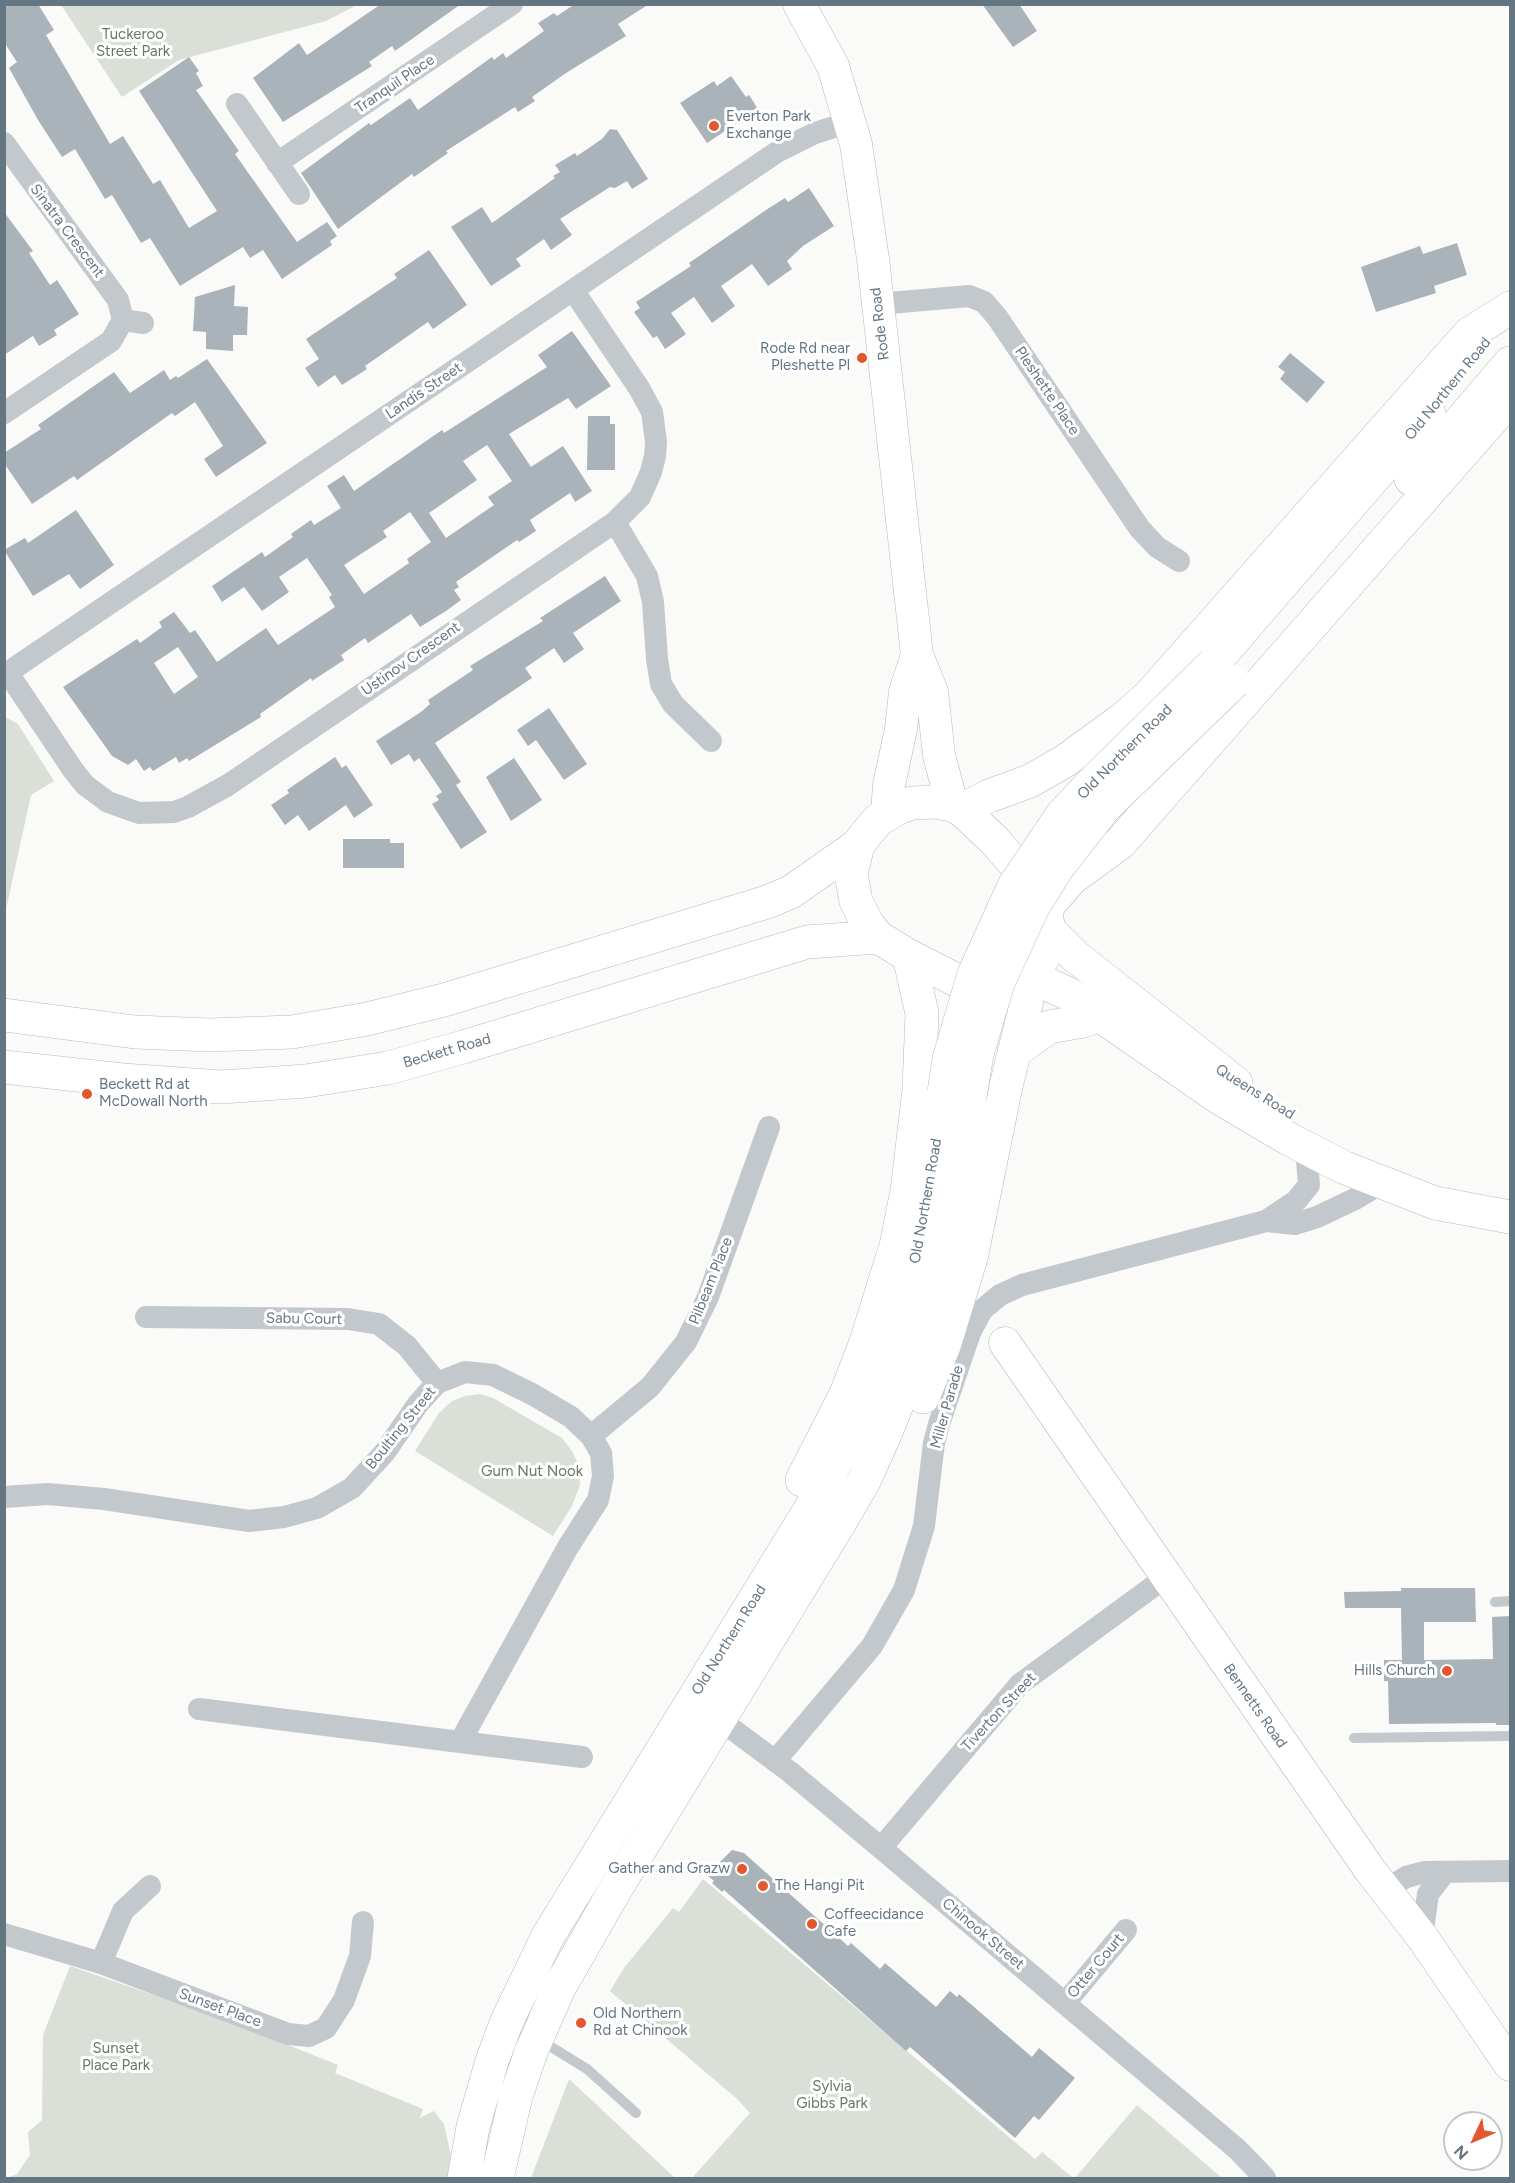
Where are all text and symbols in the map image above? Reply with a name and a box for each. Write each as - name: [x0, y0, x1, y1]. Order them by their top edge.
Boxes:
- park label: Tuckeroo Street Park: [96, 26, 170, 61]
- street label: Tranquil Place: [352, 51, 438, 117]
- place label: Everton Park Exchange: [726, 108, 811, 143]
- marker: Everton Park Exchange: [707, 119, 721, 133]
- street label: Sinatra Crescent: [26, 181, 108, 281]
- street label: Rode Road: [867, 287, 893, 361]
- street label: Old Northern Road: [1401, 334, 1495, 444]
- place label: Rode Rd near Pleshette Pl: [760, 340, 850, 375]
- street label: Pleshette Place: [1011, 343, 1083, 439]
- marker: Rode Rd near Pleshette Pl: [855, 351, 869, 365]
- street label: Landis Street: [382, 359, 466, 423]
- street label: Ustinov Crescent: [358, 618, 464, 700]
- street label: Old Northern Road: [1074, 701, 1176, 803]
- street label: Beckett Road: [401, 1030, 493, 1072]
- street label: Queens Road: [1212, 1061, 1298, 1123]
- place label: Beckett Rd at McDowall North: [99, 1076, 208, 1111]
- marker: Beckett Rd at McDowall North: [80, 1087, 94, 1101]
- street label: Old Northern Road: [906, 1137, 946, 1265]
- street label: Pilbeam Place: [685, 1235, 737, 1327]
- street label: Sabu Court: [266, 1309, 342, 1329]
- street label: Miller Parade: [927, 1363, 967, 1451]
- street label: Boulting Street: [362, 1383, 440, 1473]
- park label: Gum Nut Nook: [481, 1463, 583, 1481]
- street label: Old Northern Road: [688, 1581, 770, 1699]
- street label: Bennetts Road: [1219, 1660, 1291, 1752]
- place label: Hills Church: [1354, 1662, 1435, 1680]
- marker: Hills Church: [1440, 1664, 1454, 1678]
- street label: Tiverton Street: [958, 1669, 1040, 1755]
- place label: Gather and Grazw: [608, 1860, 730, 1878]
- marker: Gather and Grazw: [735, 1862, 749, 1876]
- place label: The Hangi Pit: [775, 1877, 865, 1895]
- marker: The Hangi Pit: [756, 1879, 770, 1893]
- street label: Chinook Street: [938, 1895, 1028, 1973]
- place label: Coffeecidance Cafe: [824, 1906, 924, 1941]
- marker: Coffeecidance Cafe: [805, 1917, 819, 1931]
- street label: Otter Court: [1064, 1930, 1128, 2002]
- street label: Sunset Place: [176, 1985, 264, 2031]
- place label: Old Northern Rd at Chinook: [593, 2005, 688, 2040]
- marker: Old Northern Rd at Chinook: [574, 2016, 588, 2030]
- park label: Sunset Place Park: [82, 2040, 150, 2075]
- park label: Sylvia Gibbs Park: [796, 2078, 868, 2113]
- north arrow: [1443, 2111, 1503, 2171]
- text: N: [1450, 2141, 1472, 2164]

